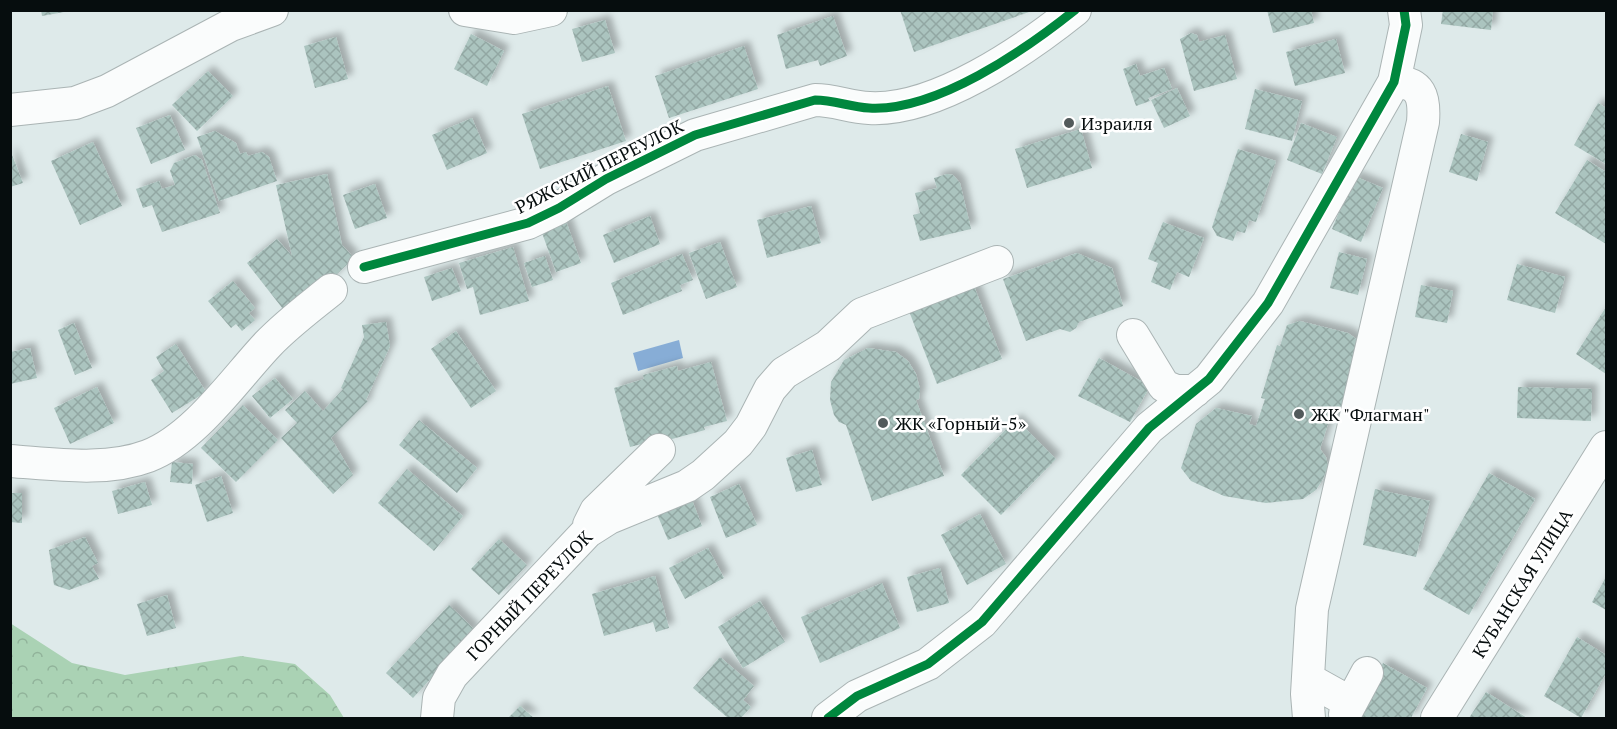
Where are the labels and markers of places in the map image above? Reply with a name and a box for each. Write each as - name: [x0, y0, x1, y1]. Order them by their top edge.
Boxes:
- place label: Израиля: [1081, 111, 1152, 135]
- marker: Израиля: [1062, 116, 1076, 130]
- place label: ЖК "Флагман": [1311, 402, 1430, 426]
- marker: ЖК "Флагман": [1292, 407, 1306, 421]
- place label: ЖК «Горный-5»: [895, 411, 1027, 435]
- marker: ЖК «Горный-5»: [876, 416, 890, 430]

